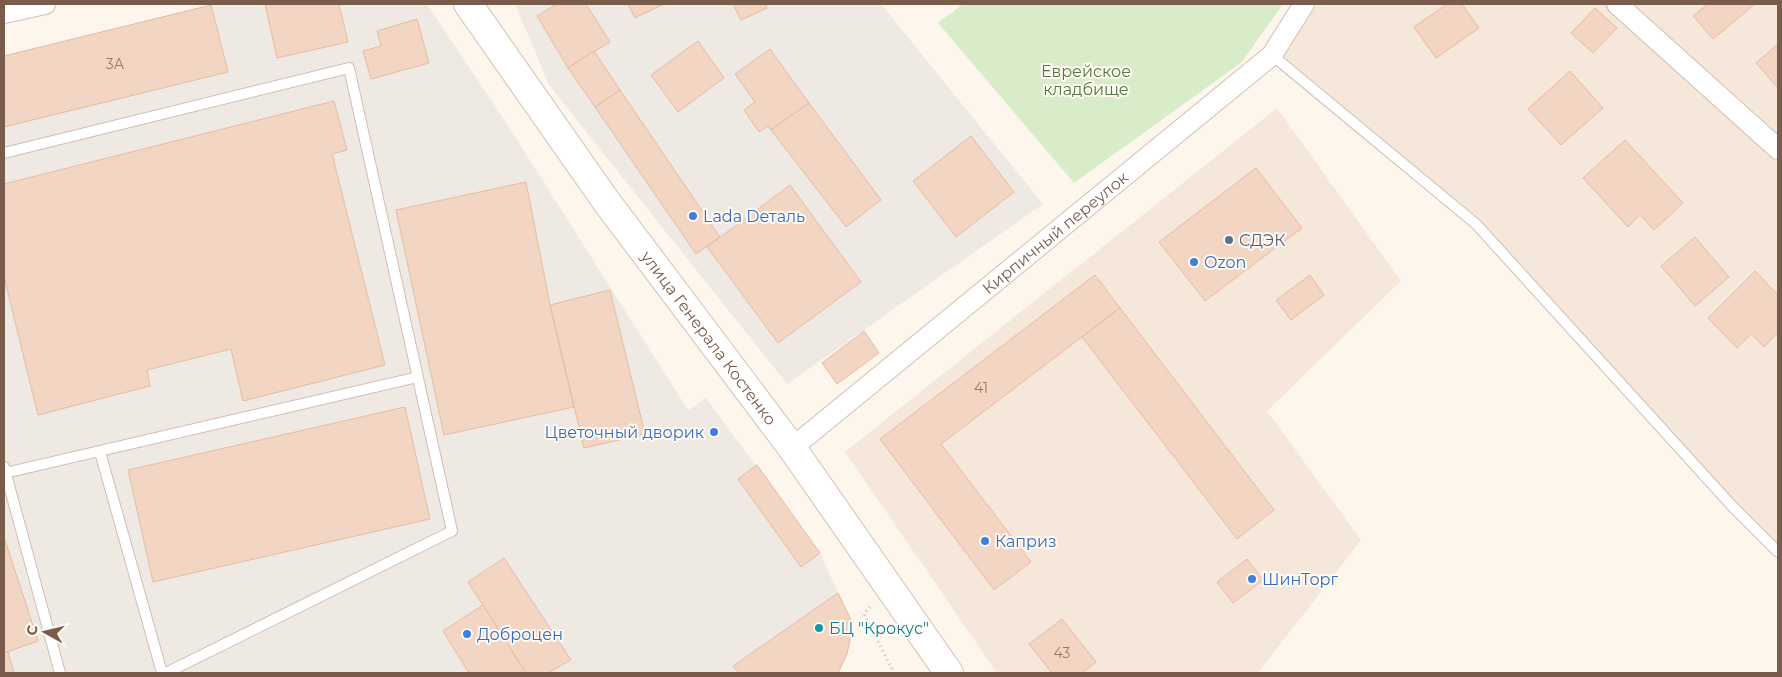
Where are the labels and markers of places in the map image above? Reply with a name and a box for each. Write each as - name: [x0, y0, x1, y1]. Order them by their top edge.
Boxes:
- place label: Lada Dеталь: [703, 207, 805, 226]
- marker: Lada Dеталь: [687, 210, 699, 222]
- place label: СДЭК: [1239, 231, 1285, 250]
- marker: СДЭК: [1223, 234, 1235, 246]
- place label: Ozon: [1204, 253, 1246, 272]
- marker: Ozon: [1188, 256, 1200, 268]
- place label: Цветочный дворик: [544, 423, 705, 442]
- marker: Цветочный дворик: [708, 426, 720, 438]
- place label: Каприз: [995, 532, 1057, 551]
- marker: Каприз: [979, 535, 991, 547]
- place label: ШинТорг: [1262, 570, 1339, 589]
- marker: ШинТорг: [1246, 573, 1258, 585]
- place label: БЦ "Крокус": [829, 619, 929, 638]
- marker: БЦ "Крокус": [813, 622, 825, 634]
- place label: Доброцен: [477, 625, 563, 644]
- marker: Доброцен: [461, 628, 473, 640]

